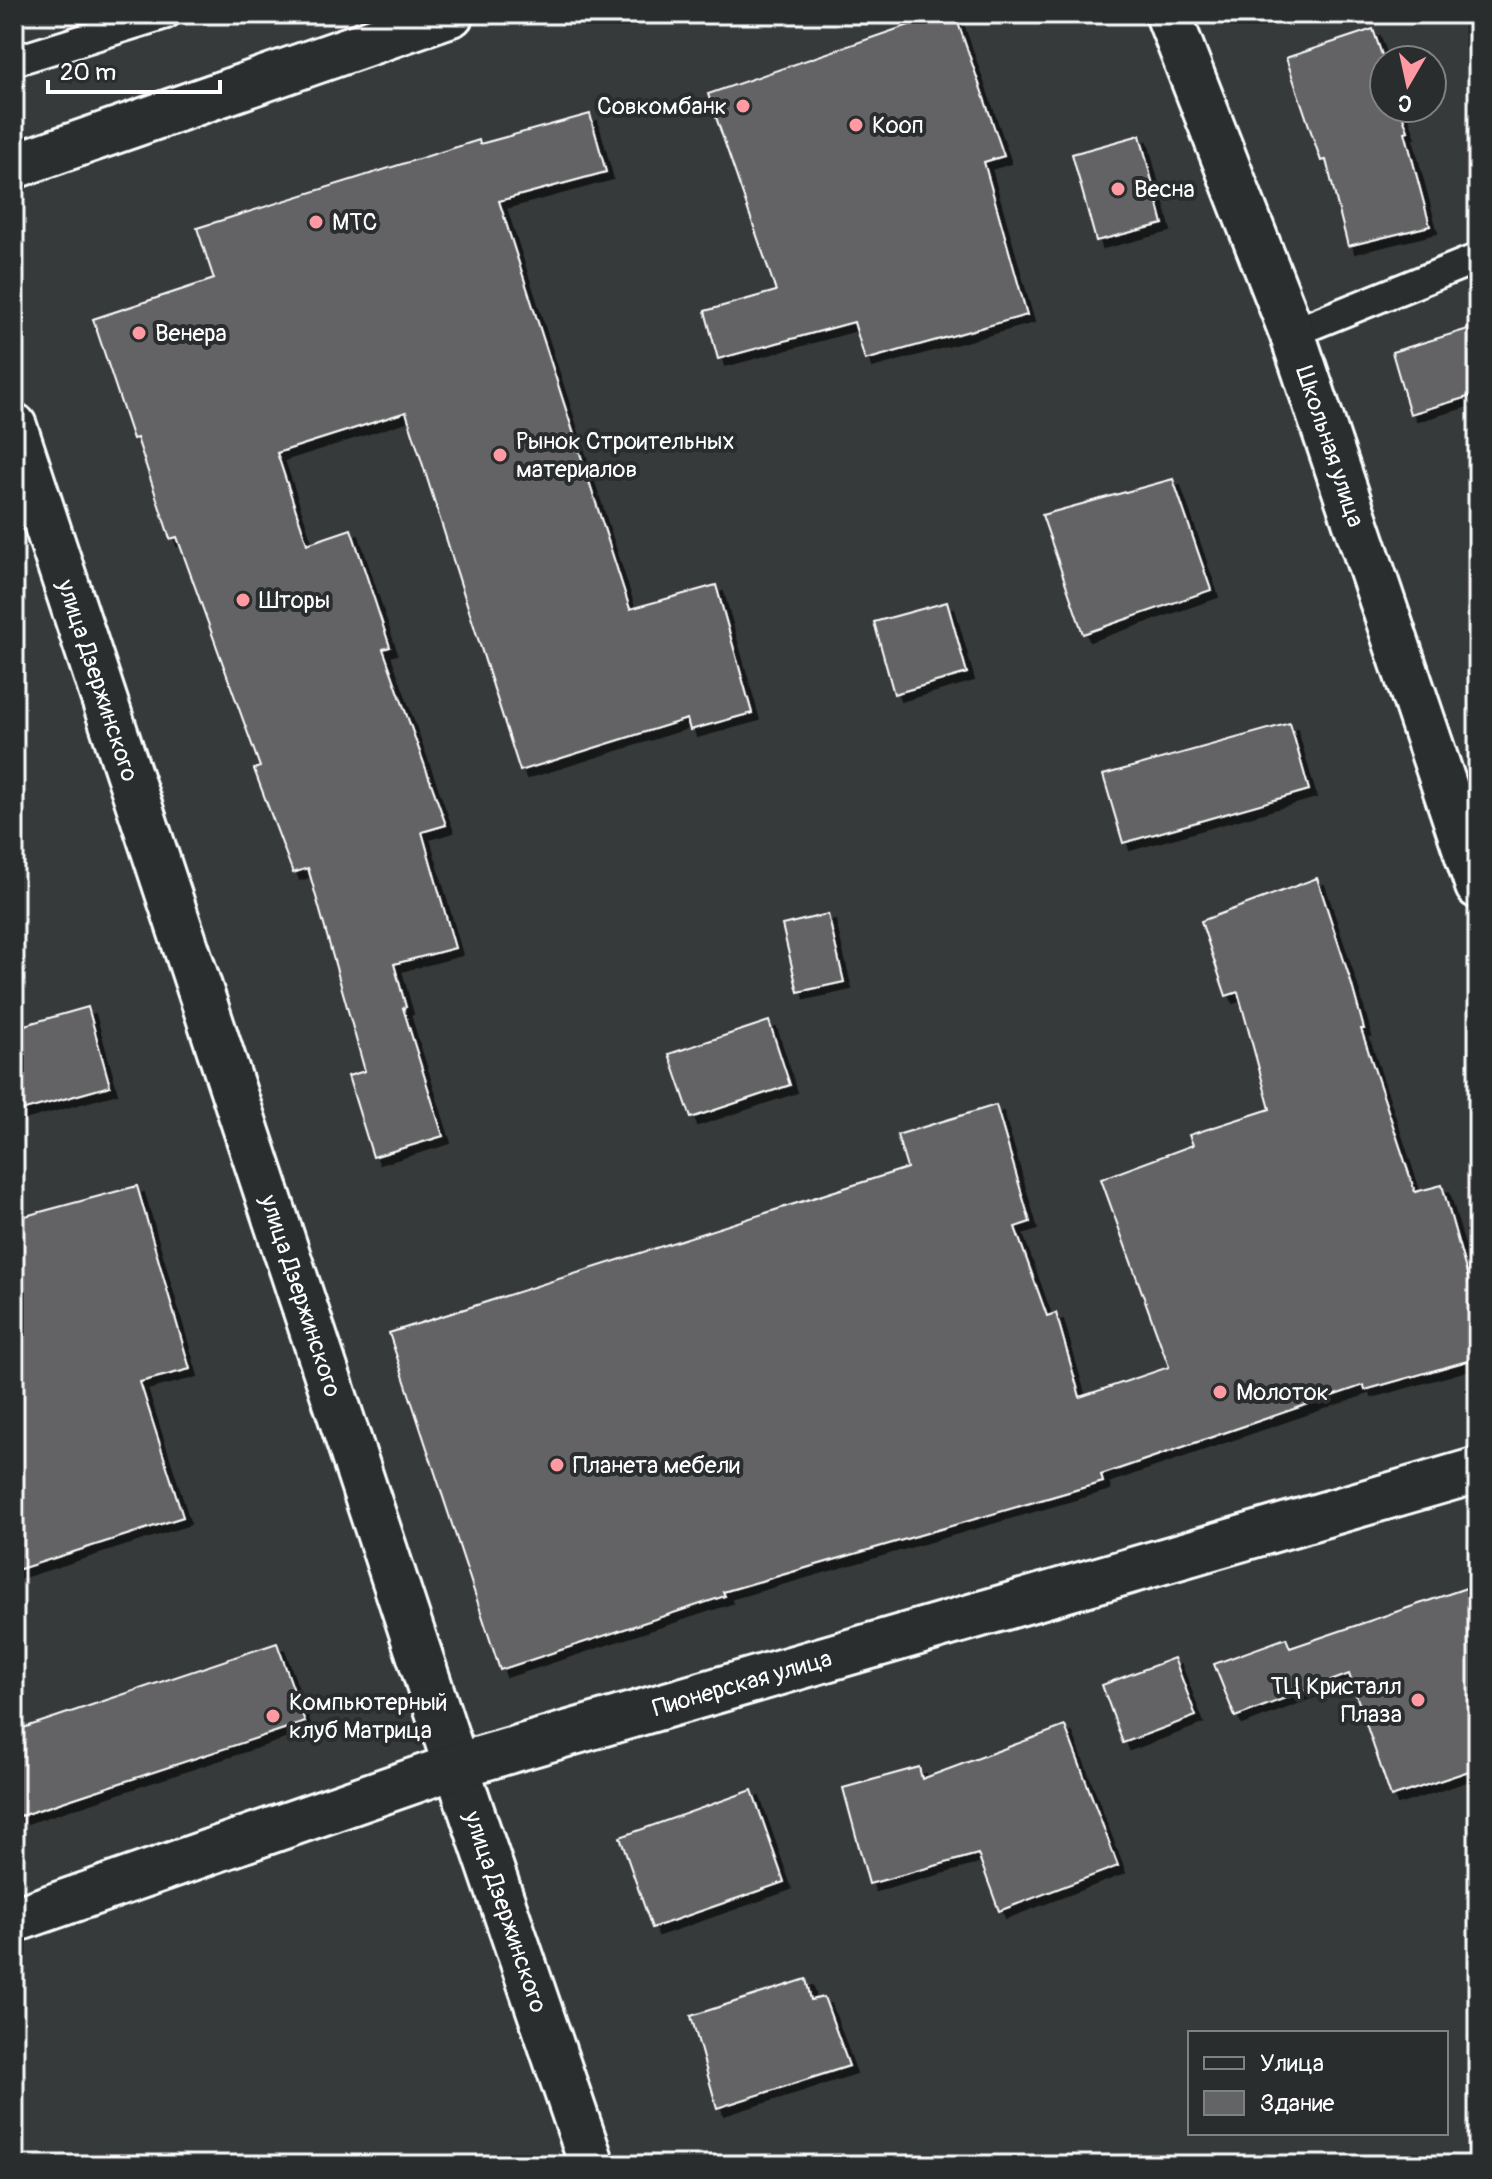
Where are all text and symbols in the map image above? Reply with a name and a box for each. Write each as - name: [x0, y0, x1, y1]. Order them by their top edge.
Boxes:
- scale bar: [48, 44, 220, 94]
- north arrow: [1368, 44, 1448, 124]
- text: 20 m: [60, 58, 116, 87]
- text: С: [1396, 88, 1414, 118]
- place label: Совкомбанк: [597, 92, 727, 121]
- marker: Совкомбанк: [734, 97, 752, 115]
- place label: Кооп: [872, 111, 924, 140]
- marker: Кооп: [847, 116, 865, 134]
- place label: Весна: [1134, 175, 1195, 204]
- marker: Весна: [1109, 180, 1127, 198]
- place label: МТС: [332, 208, 377, 237]
- marker: МТС: [307, 213, 325, 231]
- place label: Венера: [155, 319, 227, 348]
- marker: Венера: [130, 324, 148, 342]
- street label: Школьная улица: [1289, 362, 1370, 531]
- place label: Рынок Строительных материалов: [516, 427, 734, 484]
- marker: Рынок Строительных материалов: [491, 446, 509, 464]
- street label: улица Дзержинского: [50, 575, 144, 785]
- place label: Шторы: [259, 586, 330, 615]
- marker: Шторы: [234, 591, 252, 609]
- street label: улица Дзержинского: [253, 1190, 347, 1401]
- place label: Молоток: [1236, 1378, 1329, 1407]
- marker: Молоток: [1211, 1383, 1229, 1401]
- place label: Планета мебели: [573, 1451, 740, 1480]
- marker: Планета мебели: [548, 1456, 566, 1474]
- street label: Пионерская улица: [649, 1644, 835, 1723]
- place label: ТЦ Кристалл Плаза: [1270, 1672, 1402, 1729]
- place label: Компьютерный клуб Матрица: [289, 1688, 448, 1745]
- marker: ТЦ Кристалл Плаза: [1409, 1691, 1427, 1709]
- marker: Компьютерный клуб Матрица: [264, 1707, 282, 1725]
- street label: улица Дзержинского: [457, 1807, 553, 2016]
- legend: [1188, 2031, 1448, 2135]
- text: Улица: [1260, 2049, 1324, 2078]
- text: Здание: [1260, 2089, 1335, 2118]

